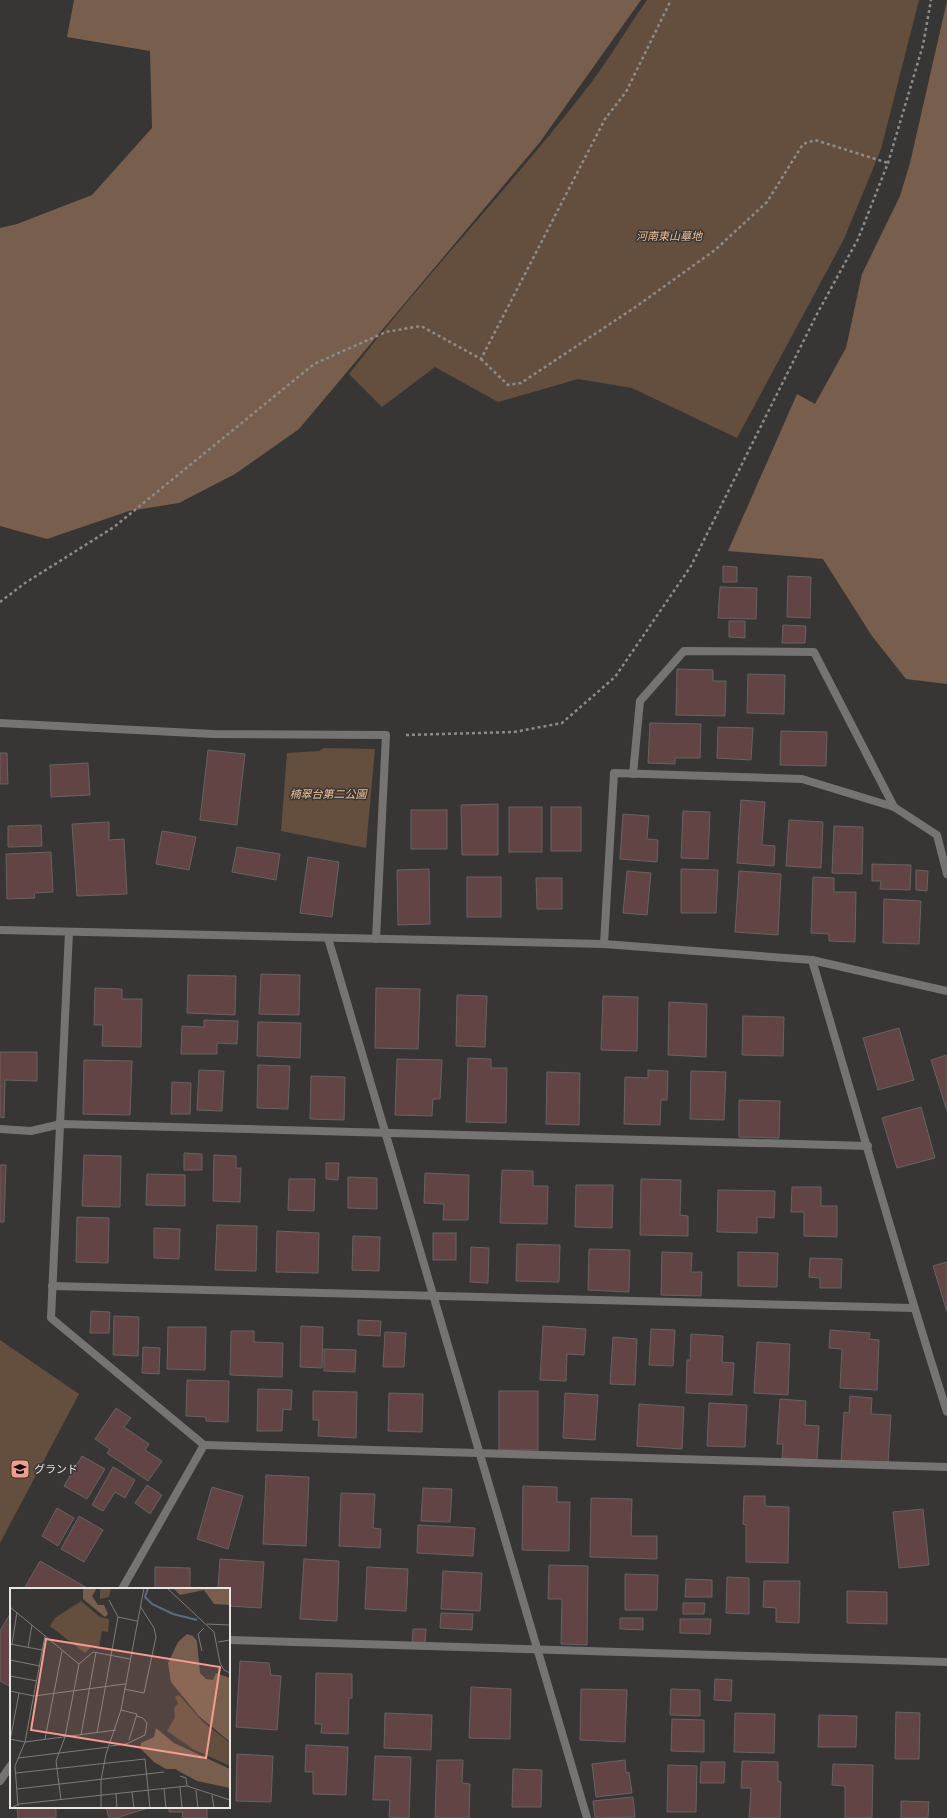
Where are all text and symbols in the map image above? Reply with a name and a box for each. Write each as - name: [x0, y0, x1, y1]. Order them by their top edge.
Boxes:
- park label: 河南東山墓地: [636, 229, 703, 243]
- park label: 楠翠台第二公園: [290, 787, 368, 801]
- school or university icon: グランド: [9, 1458, 31, 1480]
- place label: グランド: [34, 1462, 78, 1476]
- inset map: [10, 1588, 230, 1808]

